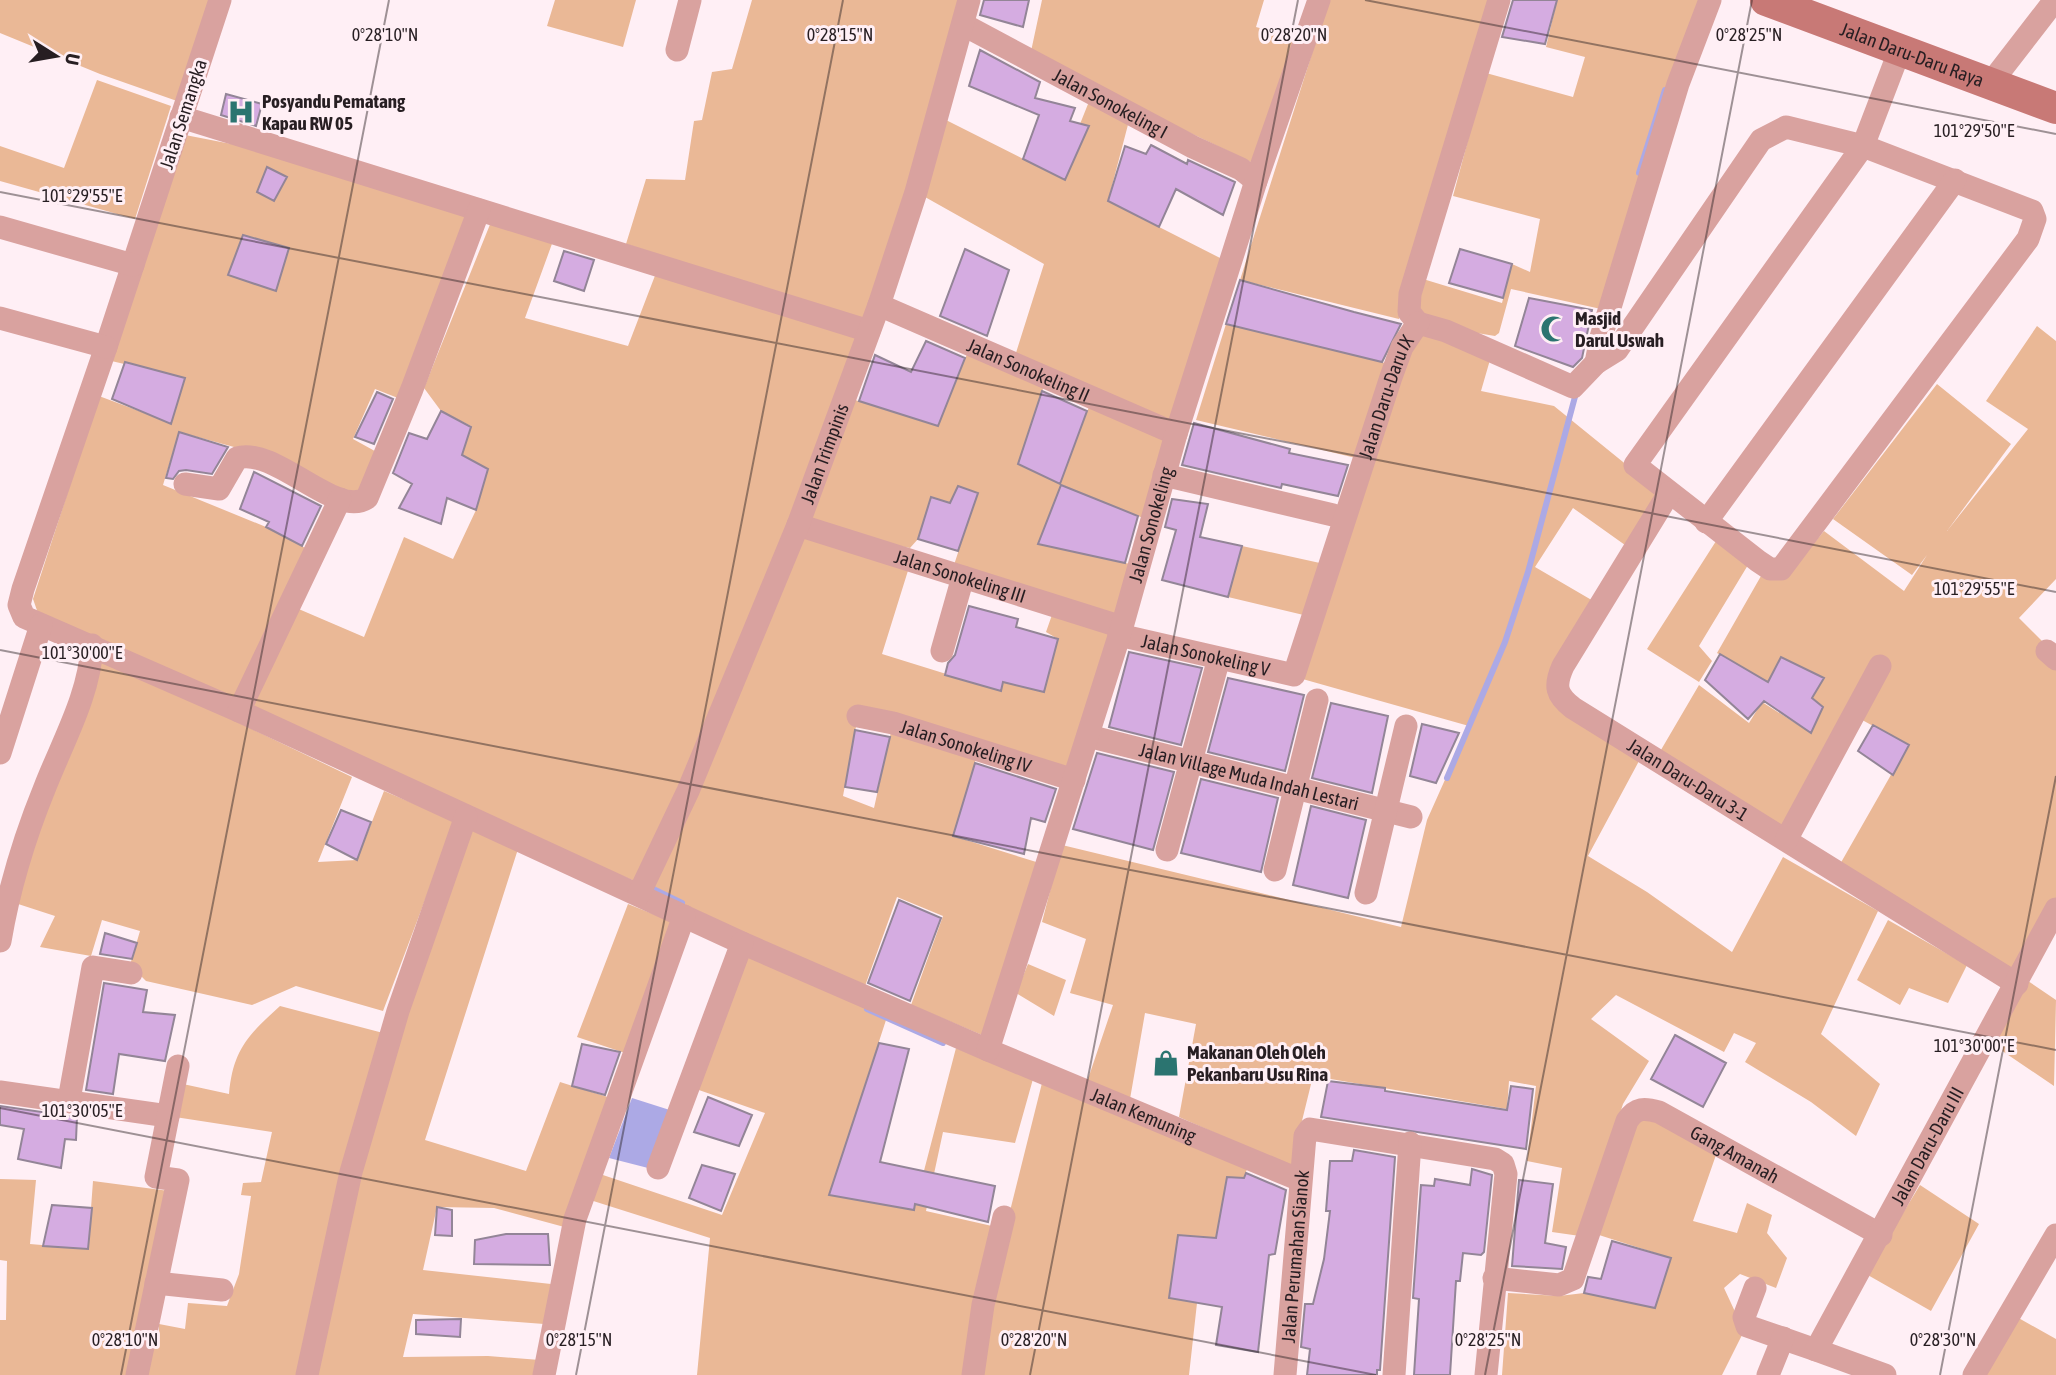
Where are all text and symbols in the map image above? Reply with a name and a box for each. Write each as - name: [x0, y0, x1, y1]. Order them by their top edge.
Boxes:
- street label: Jalan Daru-Daru Raya: [1837, 18, 1987, 91]
- north arrow: [21, 21, 91, 91]
- text: 0°28'10"N: [352, 24, 418, 45]
- text: 0°28'15"N: [807, 24, 873, 45]
- text: 0°28'20"N: [1261, 24, 1327, 45]
- text: 0°28'25"N: [1716, 24, 1782, 45]
- text: U: [61, 52, 85, 67]
- street label: Jalan Semangka: [155, 56, 211, 172]
- street label: Jalan Sonokeling I: [1049, 64, 1172, 143]
- place label: Posyandu Pematang Kapau RW 05: [262, 90, 406, 134]
- hospital icon: Posyandu Pematang Kapau RW 05: [226, 97, 256, 127]
- text: 101°29'50"E: [1934, 120, 2015, 141]
- text: 101°29'55"E: [42, 185, 123, 206]
- place label: Masjid Darul Uswah: [1575, 307, 1664, 351]
- mosque icon: Masjid Darul Uswah: [1539, 314, 1569, 344]
- street label: Jalan Daru-Daru IX: [1354, 330, 1418, 462]
- street label: Jalan Sonokeling II: [964, 334, 1093, 406]
- street label: Jalan Trimpinis: [796, 400, 853, 507]
- street label: Jalan Sonokeling: [1124, 464, 1178, 585]
- street label: Jalan Sonokeling III: [892, 545, 1028, 607]
- text: 101°29'55"E: [1934, 578, 2015, 599]
- street label: Jalan Sonokeling V: [1139, 630, 1273, 680]
- text: 101°30'00"E: [42, 642, 123, 663]
- street label: Jalan Sonokeling IV: [898, 715, 1035, 777]
- street label: Jalan Daru-Daru 3-1: [1624, 734, 1753, 825]
- street label: Jalan Village Muda Indah Lestari: [1137, 738, 1361, 814]
- text: 101°30'00"E: [1934, 1035, 2015, 1056]
- place label: Makanan Oleh Oleh Pekanbaru Usu Rina: [1187, 1041, 1328, 1085]
- shop icon: Makanan Oleh Oleh Pekanbaru Usu Rina: [1151, 1048, 1181, 1078]
- street label: Jalan Kemuning: [1088, 1083, 1200, 1147]
- street label: Jalan Daru-Daru III: [1886, 1083, 1968, 1209]
- text: 101°30'05"E: [42, 1100, 123, 1121]
- street label: Gang Amanah: [1687, 1121, 1783, 1187]
- street label: Jalan Perumahan Sianok: [1277, 1168, 1313, 1344]
- text: 0°28'10"N: [92, 1329, 158, 1350]
- text: 0°28'15"N: [546, 1329, 612, 1350]
- text: 0°28'20"N: [1001, 1329, 1067, 1350]
- text: 0°28'25"N: [1455, 1329, 1521, 1350]
- text: 0°28'30"N: [1910, 1329, 1976, 1350]

